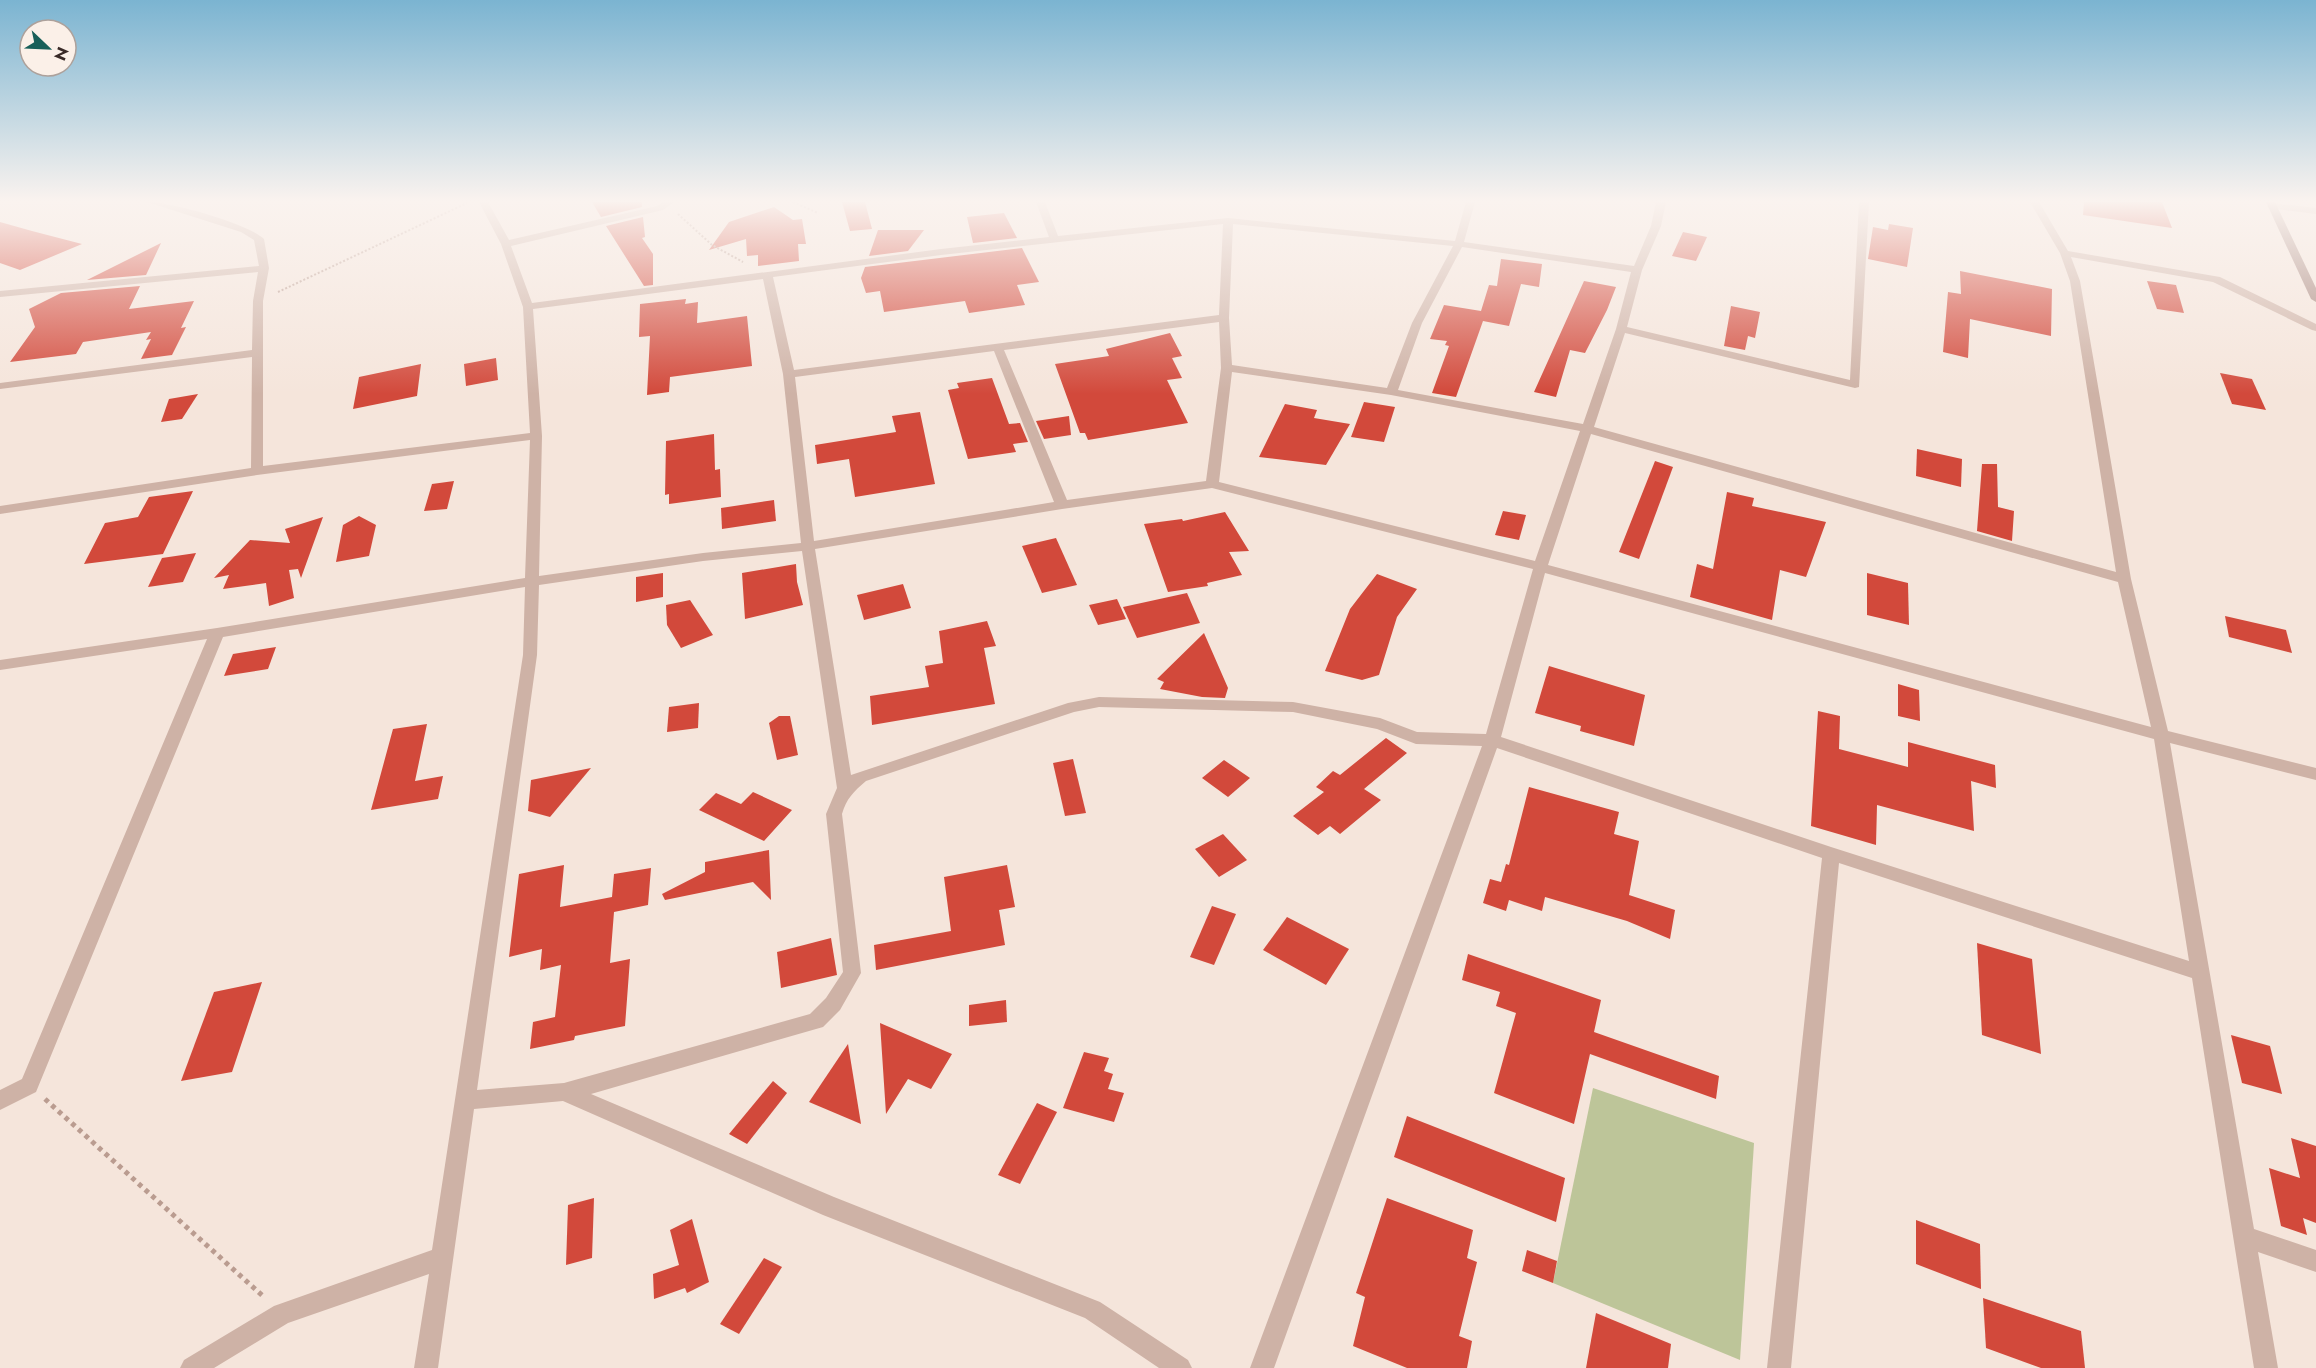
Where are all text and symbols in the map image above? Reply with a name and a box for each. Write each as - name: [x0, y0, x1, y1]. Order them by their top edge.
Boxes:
- north arrow: [18, 18, 78, 78]
- text: N: [48, 43, 74, 64]

